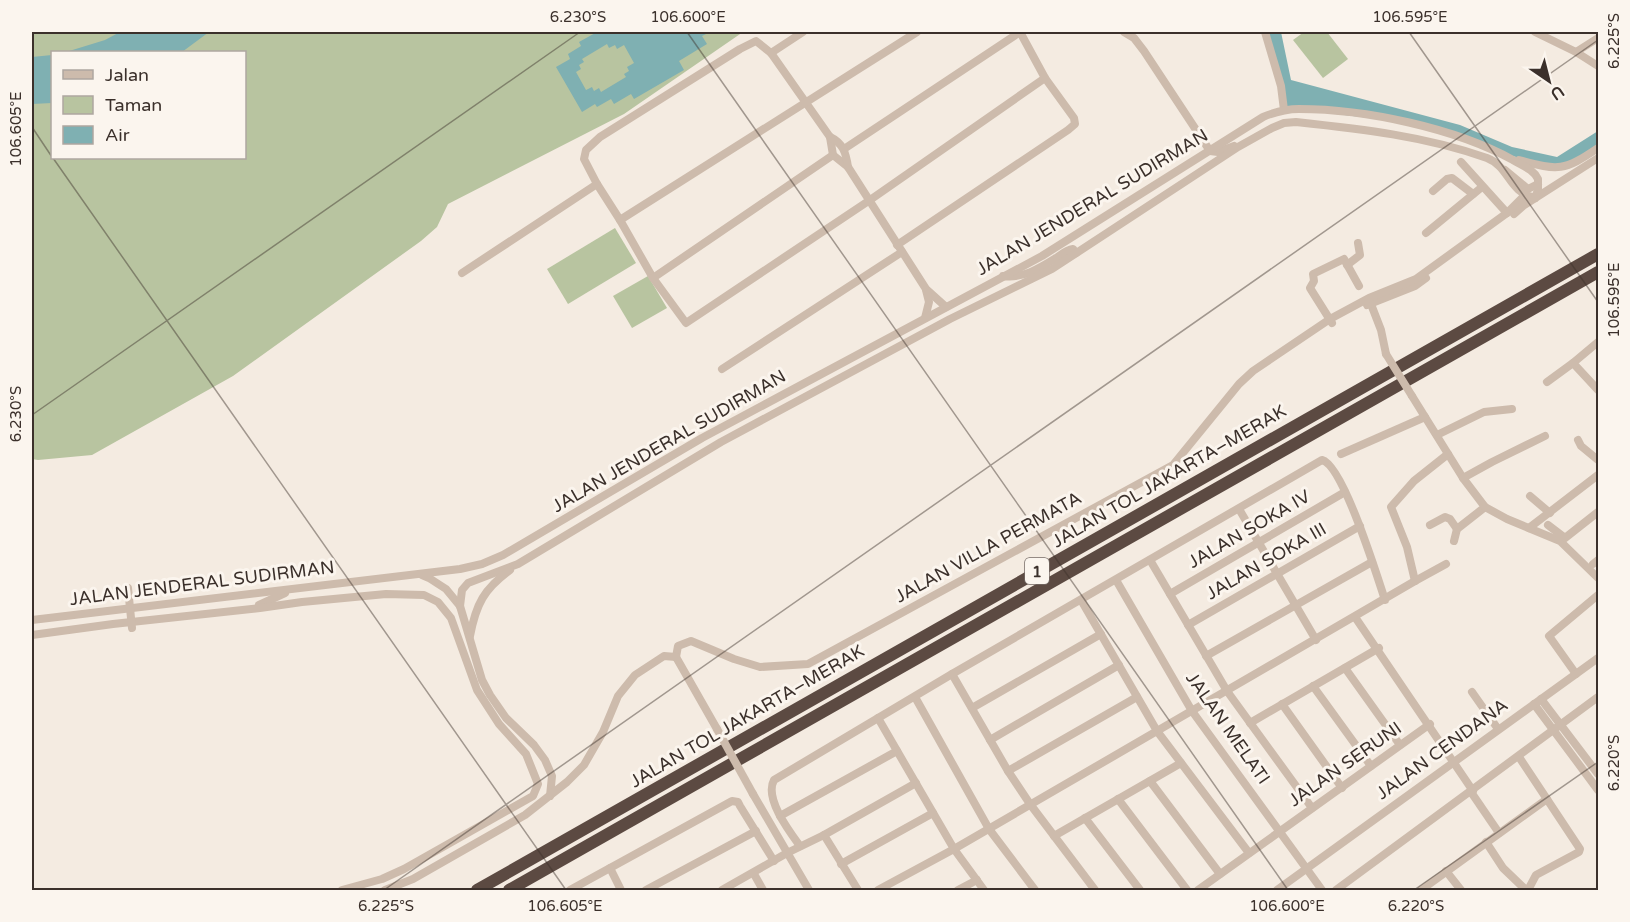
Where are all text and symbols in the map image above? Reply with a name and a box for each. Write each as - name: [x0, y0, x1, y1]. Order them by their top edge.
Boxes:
- text: 6.230°S: [550, 8, 606, 26]
- text: 106.600°E: [650, 8, 726, 26]
- text: 106.595°E: [1372, 8, 1448, 26]
- text: 6.225°S: [1605, 13, 1623, 69]
- legend: [51, 51, 246, 159]
- north arrow: [1519, 51, 1579, 111]
- text: Jalan: [105, 64, 149, 86]
- text: U: [1546, 81, 1568, 104]
- text: 106.605°E: [7, 91, 25, 167]
- text: Taman: [105, 94, 162, 116]
- text: Air: [105, 124, 130, 146]
- street label: JALAN JENDERAL SUDIRMAN: [972, 124, 1212, 280]
- text: 106.595°E: [1605, 262, 1623, 338]
- street label: JALAN JENDERAL SUDIRMAN: [548, 365, 790, 517]
- text: 6.230°S: [7, 386, 25, 442]
- street label: JALAN TOL JAKARTA–MERAK: [1048, 400, 1290, 552]
- street label: JALAN SOKA IV: [1184, 485, 1314, 573]
- street label: JALAN VILLA PERMATA: [891, 487, 1085, 607]
- street label: JALAN SOKA III: [1202, 518, 1330, 604]
- street label: JALAN JENDERAL SUDIRMAN: [68, 556, 336, 610]
- road number: 1: [1025, 558, 1049, 584]
- street label: JALAN TOL JAKARTA–MERAK: [626, 640, 868, 792]
- street label: JALAN MELATI: [1181, 668, 1275, 788]
- street label: JALAN CENDANA: [1372, 694, 1512, 804]
- street label: JALAN SERUNI: [1284, 717, 1406, 811]
- text: 6.220°S: [1605, 735, 1623, 791]
- text: 6.225°S: [358, 897, 414, 915]
- text: 106.605°E: [527, 897, 603, 915]
- text: 106.600°E: [1249, 897, 1325, 915]
- text: 6.220°S: [1388, 897, 1444, 915]

